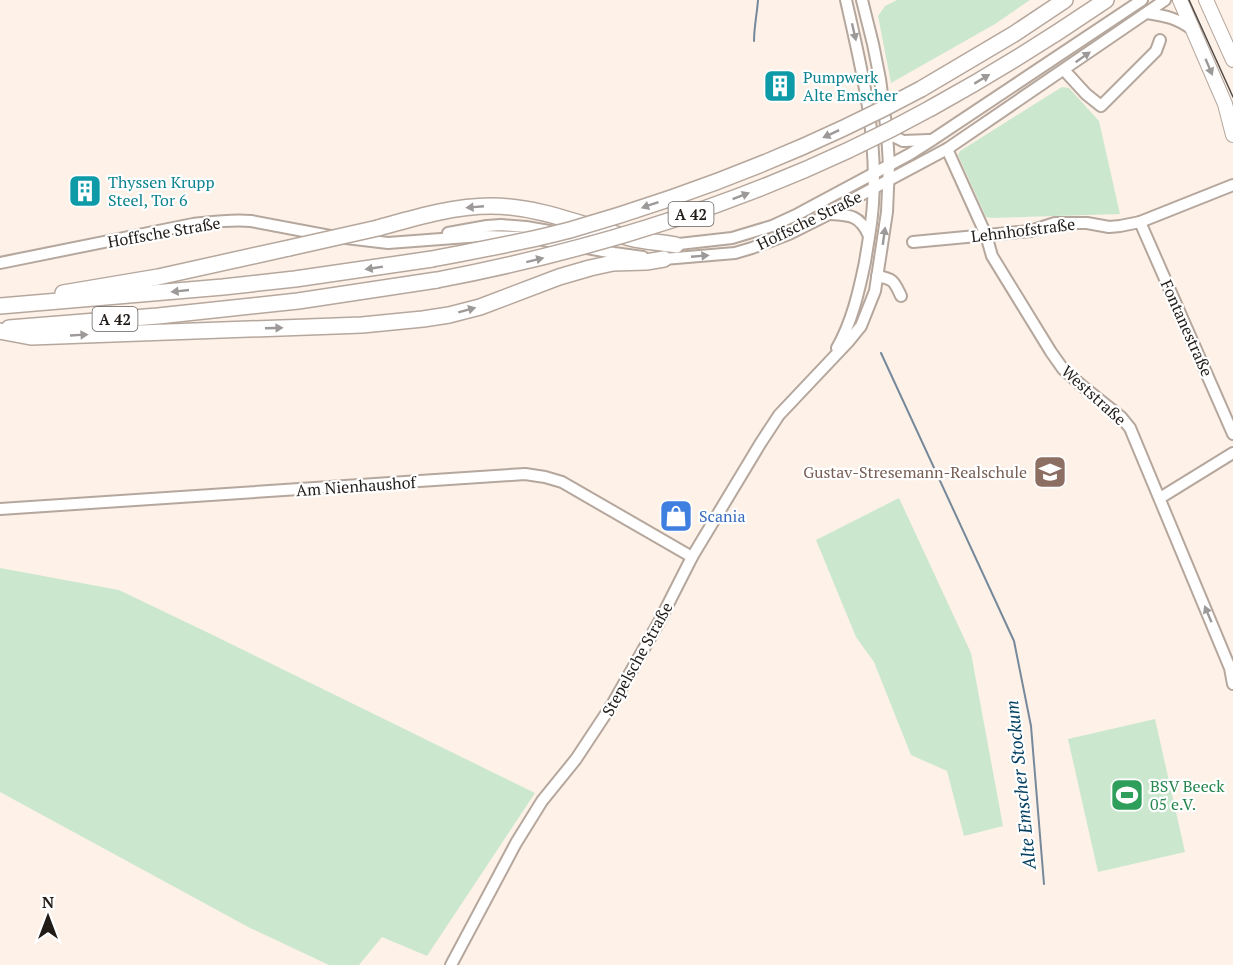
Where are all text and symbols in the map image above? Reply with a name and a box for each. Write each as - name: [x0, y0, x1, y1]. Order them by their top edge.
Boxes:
- one-way arrow: [850, 23, 859, 42]
- one-way arrow: [1074, 51, 1090, 63]
- one-way arrow: [1205, 58, 1214, 76]
- place label: Pumpwerk Alte Emscher: [803, 66, 899, 106]
- building icon: Pumpwerk Alte Emscher: [762, 68, 798, 104]
- one-way arrow: [973, 74, 990, 85]
- one-way arrow: [823, 129, 840, 138]
- place label: Thyssen Krupp Steel, Tor 6: [108, 171, 214, 211]
- building icon: Thyssen Krupp Steel, Tor 6: [67, 173, 103, 209]
- street label: Hoffsche Straße: [753, 185, 865, 255]
- one-way arrow: [732, 191, 750, 200]
- one-way arrow: [641, 201, 659, 211]
- road number: A 42: [668, 202, 714, 226]
- one-way arrow: [465, 203, 484, 212]
- street label: Hoffsche Straße: [106, 211, 222, 253]
- street label: Lehnhofstraße: [970, 213, 1076, 247]
- one-way arrow: [879, 226, 888, 245]
- one-way arrow: [690, 251, 709, 261]
- one-way arrow: [526, 254, 544, 264]
- one-way arrow: [364, 263, 383, 272]
- street label: Fontanestraße: [1156, 276, 1218, 380]
- one-way arrow: [171, 286, 190, 296]
- one-way arrow: [458, 305, 477, 315]
- road number: A 42: [92, 307, 138, 331]
- one-way arrow: [264, 323, 283, 332]
- one-way arrow: [69, 330, 88, 339]
- street label: Weststraße: [1057, 360, 1131, 430]
- school or university icon: Gustav-Stresemann-Realschule: [1032, 454, 1068, 490]
- place label: Gustav-Stresemann-Realschule: [803, 461, 1027, 483]
- street label: Am Nienhaushof: [295, 471, 418, 501]
- shop icon: Scania: [658, 498, 694, 534]
- place label: Scania: [699, 505, 746, 527]
- street label: Stepelsche Straße: [597, 598, 677, 720]
- one-way arrow: [1203, 604, 1213, 622]
- water label: Alte Emscher Stockum: [999, 699, 1041, 872]
- place label: BSV Beeck 05 e.V.: [1150, 775, 1225, 815]
- sports icon: BSV Beeck 05 e.V.: [1109, 777, 1145, 813]
- north arrow: [18, 887, 78, 947]
- text: N: [42, 891, 54, 913]

